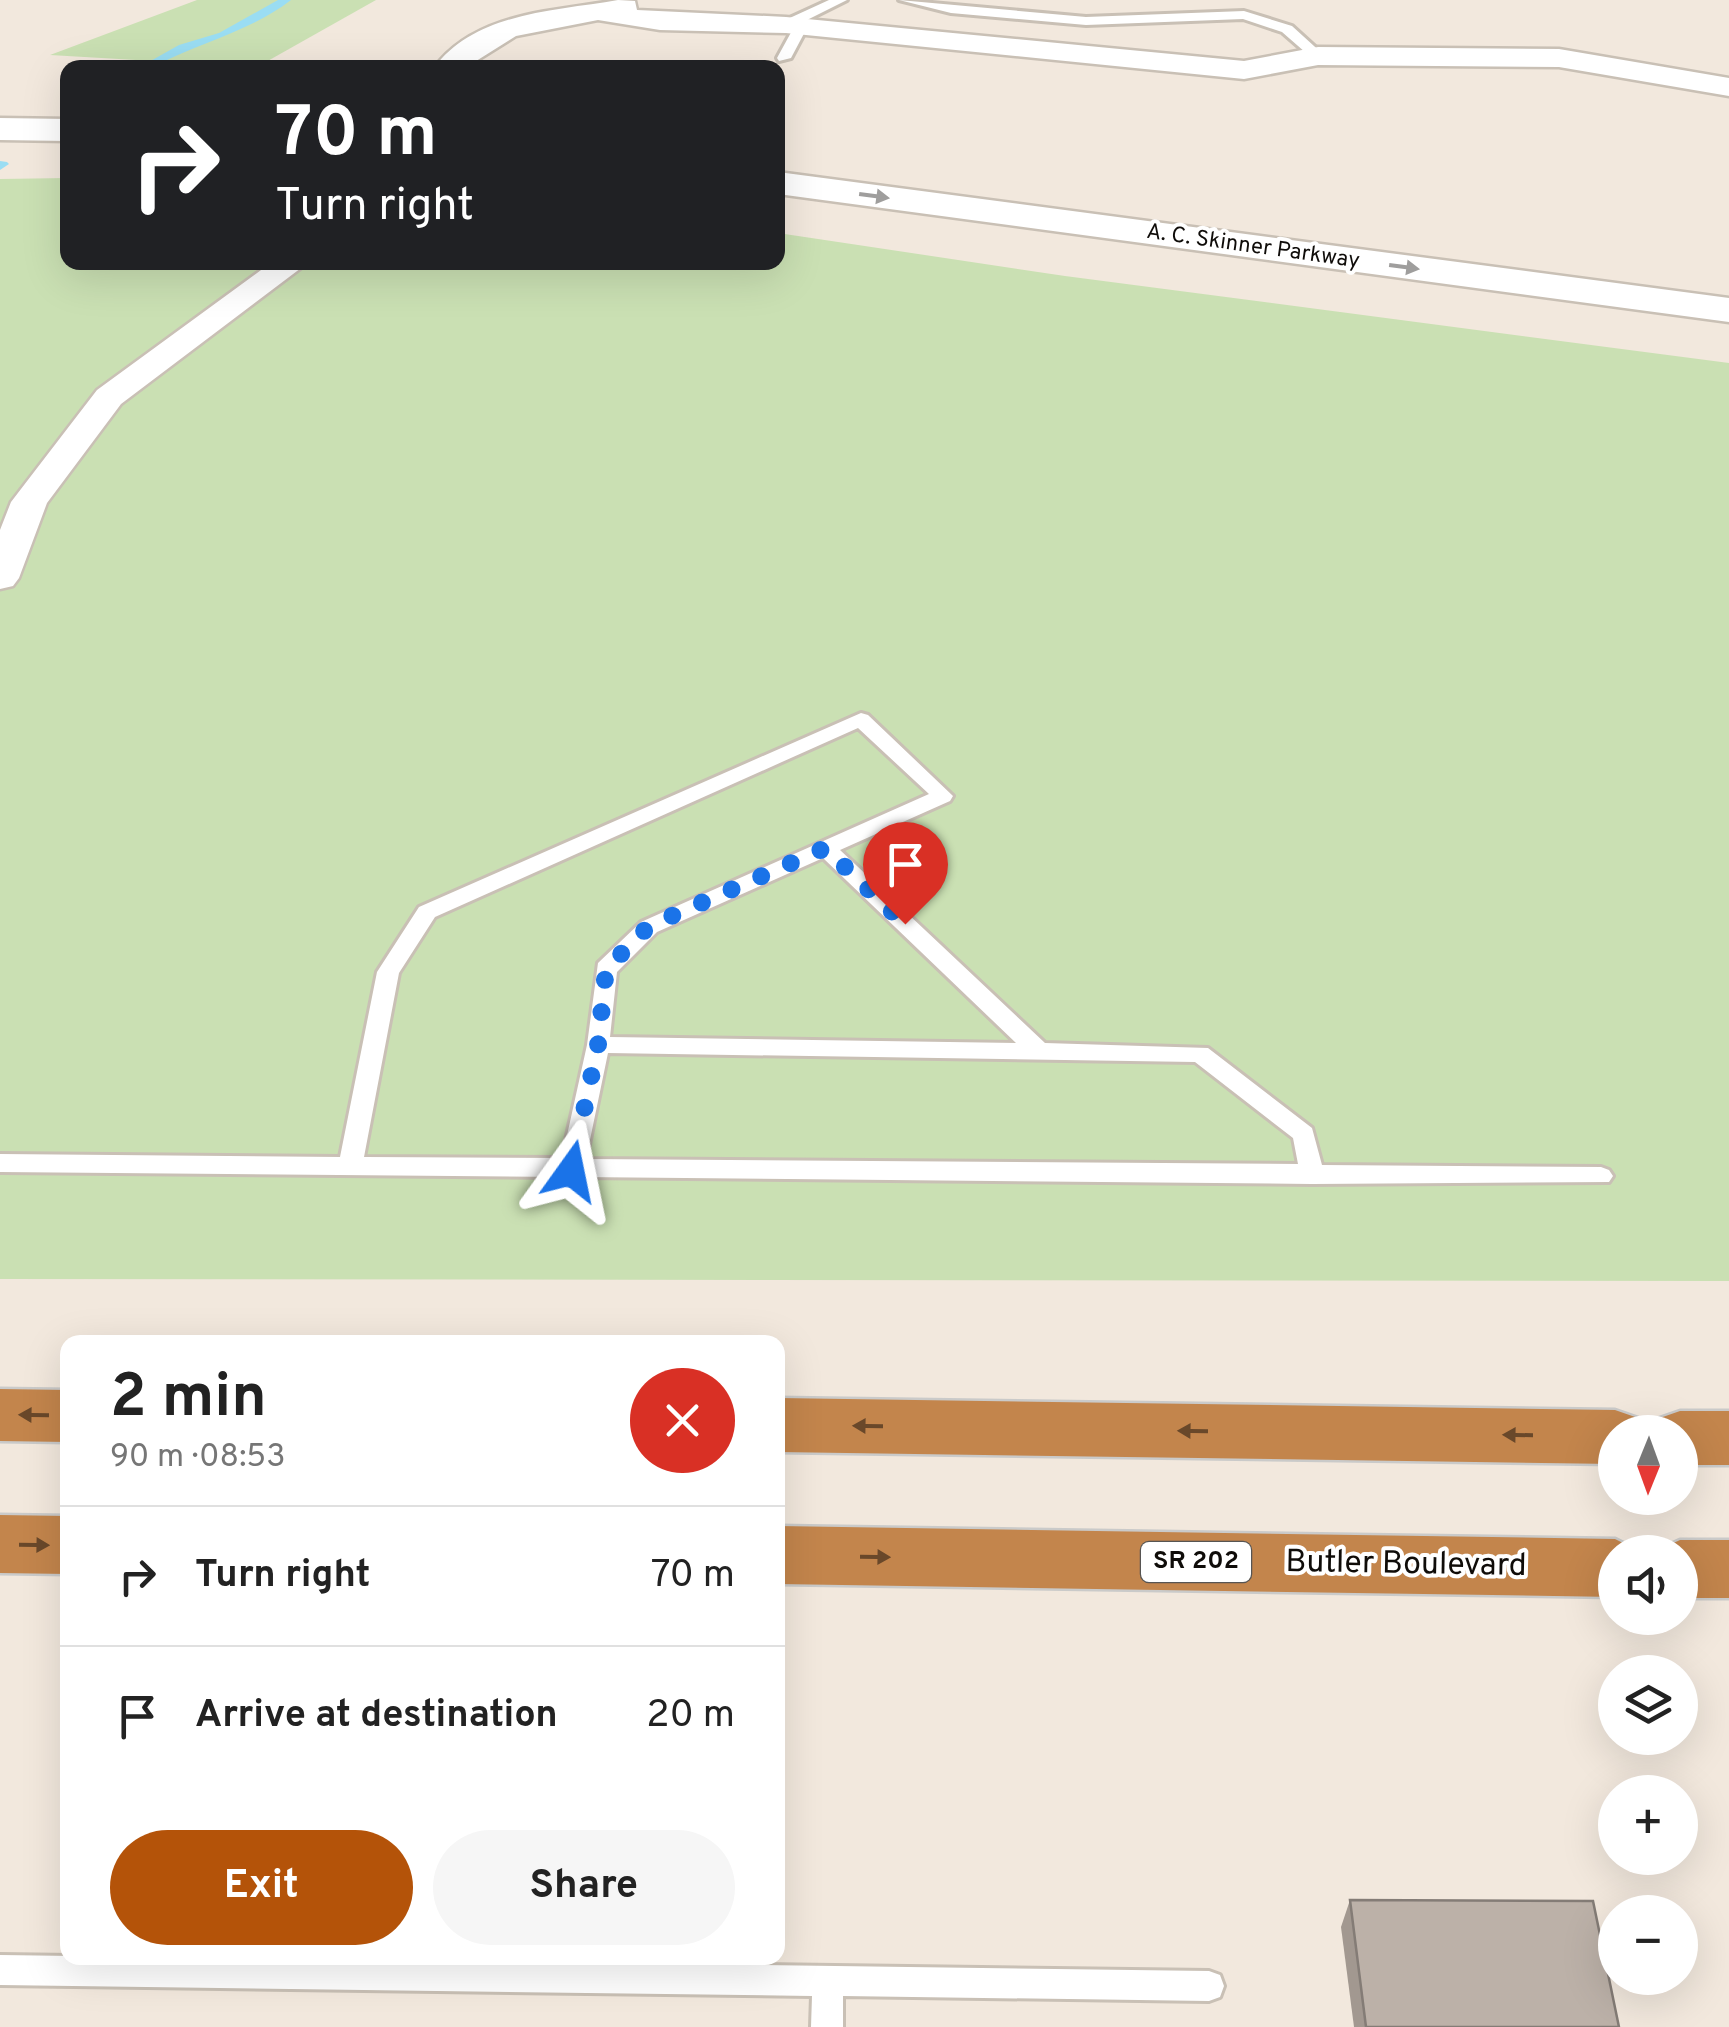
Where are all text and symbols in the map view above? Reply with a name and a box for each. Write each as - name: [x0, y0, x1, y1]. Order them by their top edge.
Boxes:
- text: 70 m: [275, 92, 438, 181]
- icon: right: [110, 100, 240, 230]
- text: Turn right: [275, 179, 474, 236]
- one-way arrow: [859, 188, 890, 204]
- street label: A. C. Skinner Parkway: [1145, 219, 1361, 275]
- one-way arrow: [1389, 259, 1421, 275]
- pin: [863, 822, 948, 925]
- icon: arrive: [878, 837, 933, 892]
- position arrow: [519, 1119, 623, 1223]
- text: 2 min: [110, 1362, 267, 1438]
- button: close: [630, 1368, 735, 1473]
- one-way arrow: [17, 1407, 49, 1423]
- north arrow: [1598, 1415, 1698, 1515]
- map controls: [1598, 1415, 1698, 1995]
- one-way arrow: [851, 1418, 883, 1434]
- one-way arrow: [1176, 1423, 1208, 1439]
- one-way arrow: [1501, 1427, 1533, 1443]
- text: 90 m · 08:53: [110, 1438, 286, 1478]
- button: sound: [1598, 1535, 1698, 1635]
- one-way arrow: [18, 1537, 50, 1553]
- road number: SR 202: [1141, 1542, 1251, 1582]
- street label: Butler Boulevard: [1285, 1543, 1527, 1587]
- icon: right: [110, 1549, 165, 1604]
- one-way arrow: [859, 1549, 891, 1565]
- text: Turn right: [195, 1552, 370, 1601]
- text: 70 m: [651, 1552, 735, 1601]
- button: layers: [1598, 1655, 1698, 1755]
- icon: arrive: [110, 1689, 165, 1744]
- text: Arrive at destination: [195, 1692, 558, 1741]
- text: 20 m: [646, 1692, 735, 1741]
- button: +: [1598, 1775, 1698, 1875]
- button: Exit: [110, 1830, 413, 1945]
- button: Share: [433, 1830, 735, 1945]
- button: −: [1598, 1895, 1698, 1995]

